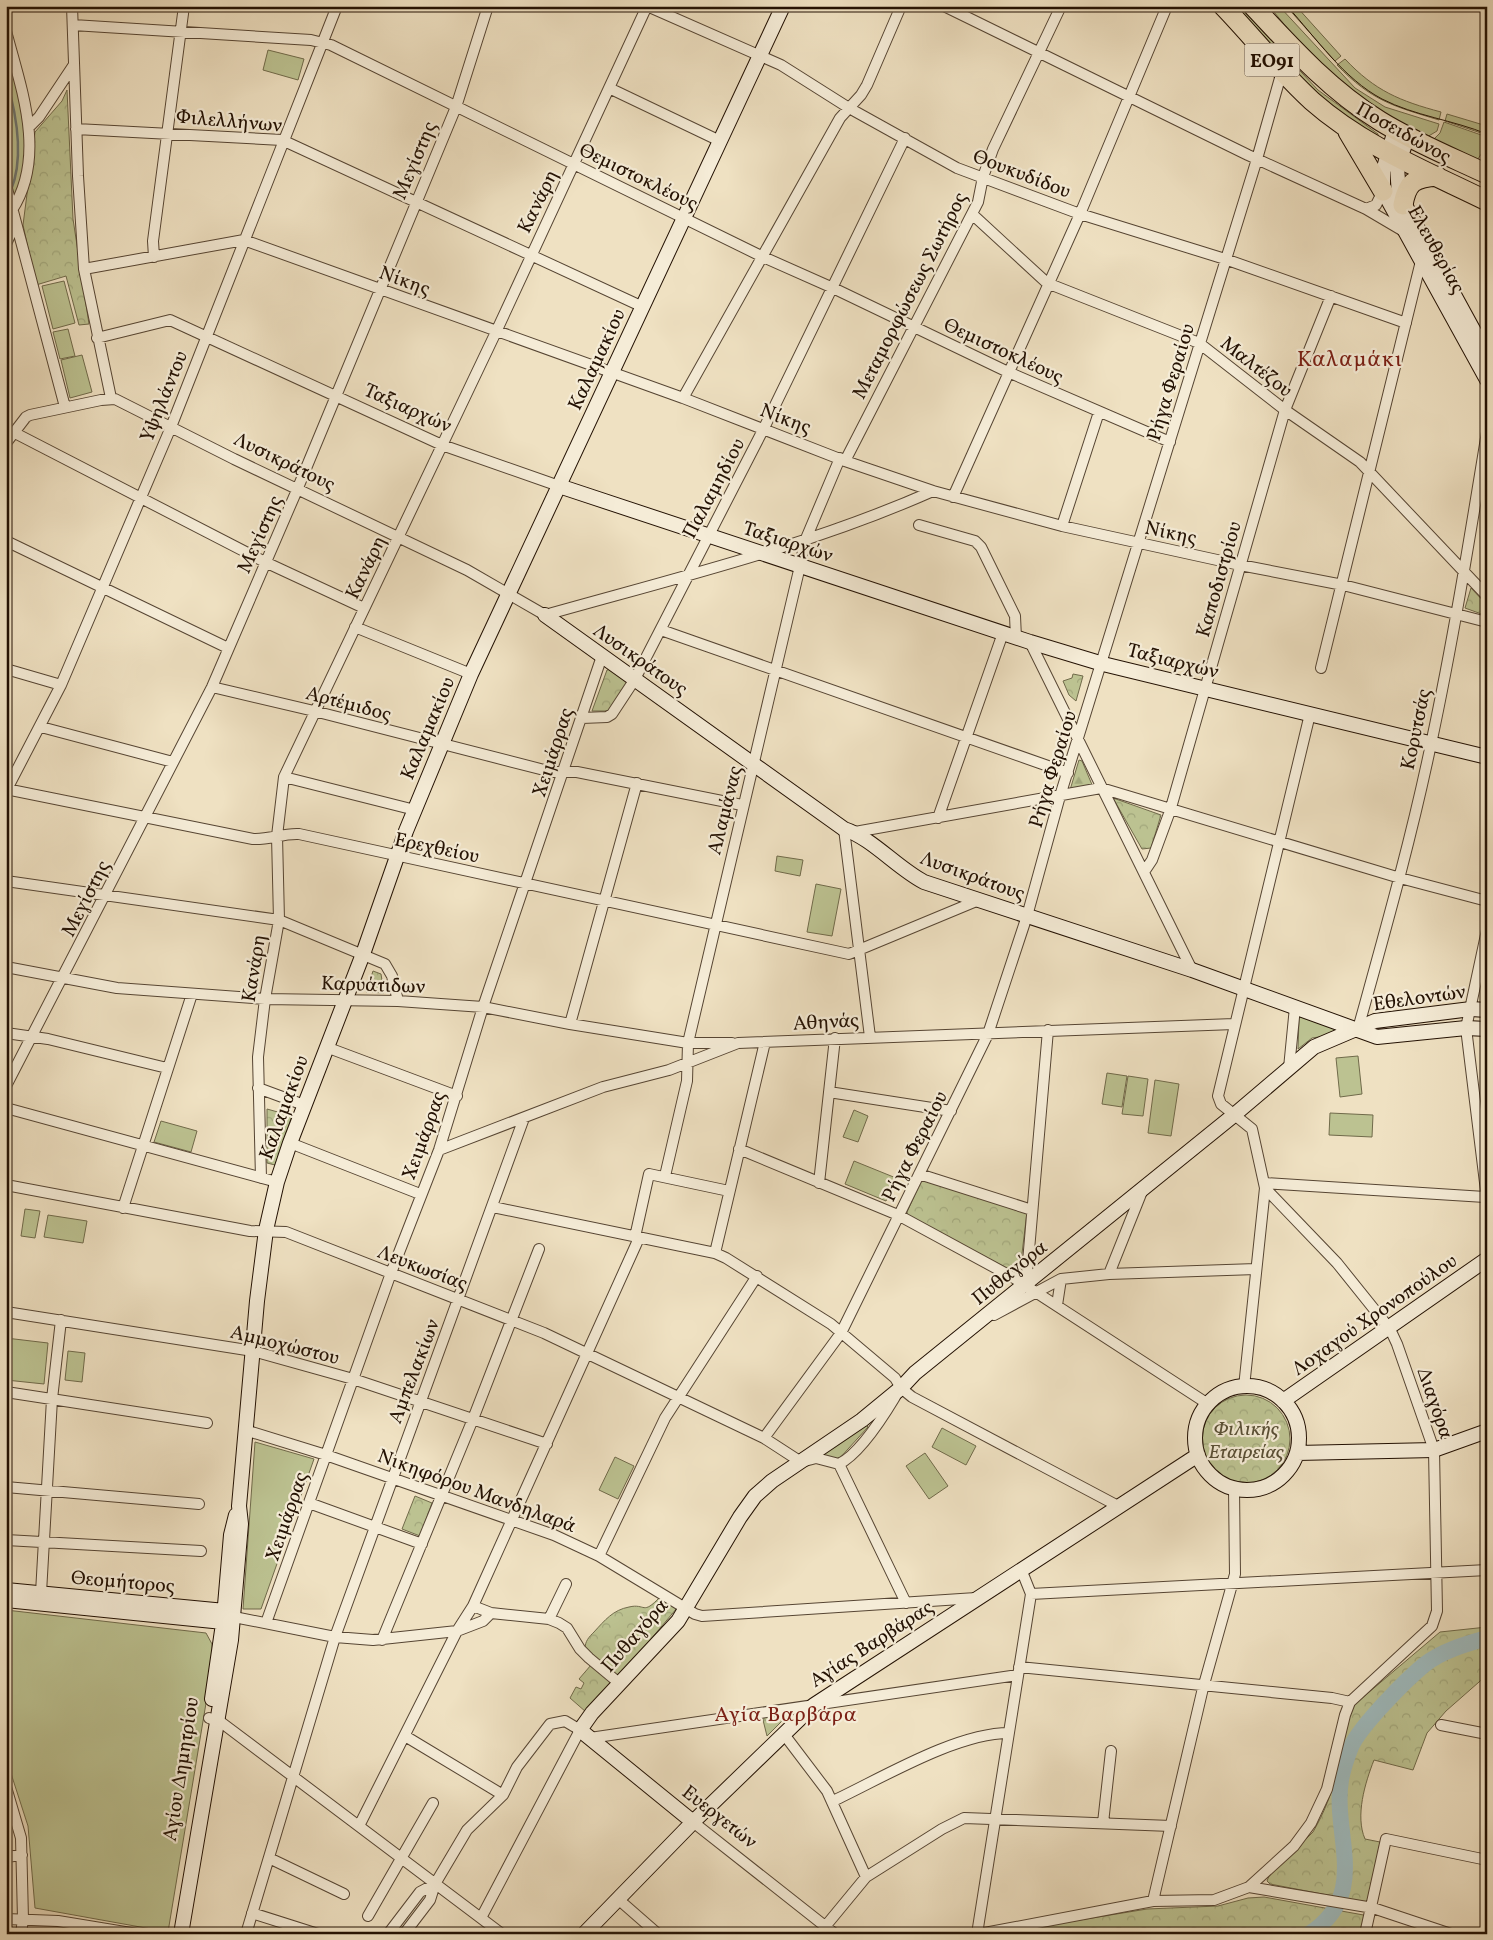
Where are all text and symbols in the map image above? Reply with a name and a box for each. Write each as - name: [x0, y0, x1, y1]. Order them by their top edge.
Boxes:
- road number: ΕΟ91: [1244, 44, 1300, 76]
- street label: Ποσειδώνος: [1350, 96, 1456, 172]
- street label: Φιλελλήνων: [175, 103, 283, 141]
- street label: Μεγίστης: [387, 117, 445, 204]
- street label: Θεμιστοκλέους: [574, 137, 702, 219]
- street label: Θουκυδίδου: [968, 143, 1074, 206]
- street label: Κανάρη: [511, 165, 566, 239]
- street label: Μεταμορφώσεως Σωτήρος: [846, 188, 975, 404]
- street label: Ελευθερίας: [1400, 201, 1471, 299]
- street label: Νίκης: [375, 260, 434, 304]
- street label: Καλαμακίου: [562, 304, 634, 415]
- street label: Θεμιστοκλέους: [939, 312, 1068, 392]
- street label: Ρήγα Φεραίου: [1141, 321, 1203, 445]
- street label: Μαλτέζου: [1214, 330, 1298, 405]
- district label: Καλαμάκι: [1297, 345, 1403, 376]
- street label: Υψηλάντου: [134, 347, 196, 447]
- street label: Ταξιαρχών: [359, 377, 456, 441]
- street label: Νίκης: [756, 397, 815, 442]
- street label: Λυσικράτους: [229, 426, 340, 500]
- street label: Παλαμηδίου: [677, 434, 753, 544]
- street label: Μεγίστης: [231, 491, 290, 578]
- street label: Ταξιαρχών: [739, 515, 836, 571]
- street label: Νίκης: [1142, 515, 1199, 553]
- street label: Καποδιστρίου: [1190, 518, 1250, 641]
- street label: Κανάρη: [339, 531, 394, 605]
- street label: Λυσικράτους: [587, 618, 693, 704]
- street label: Ταξιαρχών: [1124, 637, 1222, 687]
- street label: Καλαμακίου: [395, 673, 463, 784]
- street label: Αρτέμιδος: [302, 680, 394, 730]
- street label: Κορυτσάς: [1395, 686, 1439, 773]
- street label: Χειμάρρας: [526, 704, 582, 801]
- street label: Ρήγα Φεραίου: [1023, 708, 1085, 832]
- street label: Αλαμάνας: [701, 763, 751, 858]
- street label: Ερεχθείου: [392, 826, 482, 872]
- street label: Λυσικράτους: [916, 845, 1029, 909]
- street label: Μεγίστης: [56, 856, 118, 942]
- street label: Κανάρη: [236, 933, 274, 1004]
- street label: Καρυάτιδων: [320, 970, 426, 1002]
- street label: Εθελοντών: [1371, 979, 1468, 1019]
- street label: Αθηνάς: [792, 1007, 860, 1039]
- street label: Καλαμακίου: [253, 1052, 317, 1164]
- street label: Χειμάρρας: [396, 1087, 454, 1184]
- street label: Ρήγα Φεραίου: [876, 1087, 956, 1207]
- street label: Πυθαγόρα: [966, 1234, 1054, 1313]
- street label: Λευκωσίας: [373, 1239, 472, 1299]
- street label: Λοχαγού Χρονοπούλου: [1287, 1248, 1464, 1383]
- street label: Αμπελακίων: [382, 1315, 448, 1428]
- street label: Αμμοχώστου: [227, 1319, 342, 1373]
- street label: Διαγόρα: [1409, 1364, 1459, 1443]
- park label: Φιλικής Εταιρείας: [1208, 1416, 1284, 1467]
- street label: Νικηφόρου Μανδηλαρά: [373, 1443, 580, 1541]
- street label: Χειμάρρας: [260, 1468, 316, 1565]
- street label: Θεομήτορος: [70, 1565, 176, 1601]
- street label: Πυθαγόρα: [595, 1593, 676, 1679]
- street label: Αγίας Βαρβάρας: [805, 1594, 939, 1695]
- street label: Αγίου Δημητρίου: [157, 1695, 207, 1843]
- district label: Αγία Βαρβάρα: [714, 1701, 858, 1730]
- street label: Ευεργετών: [675, 1779, 763, 1856]

